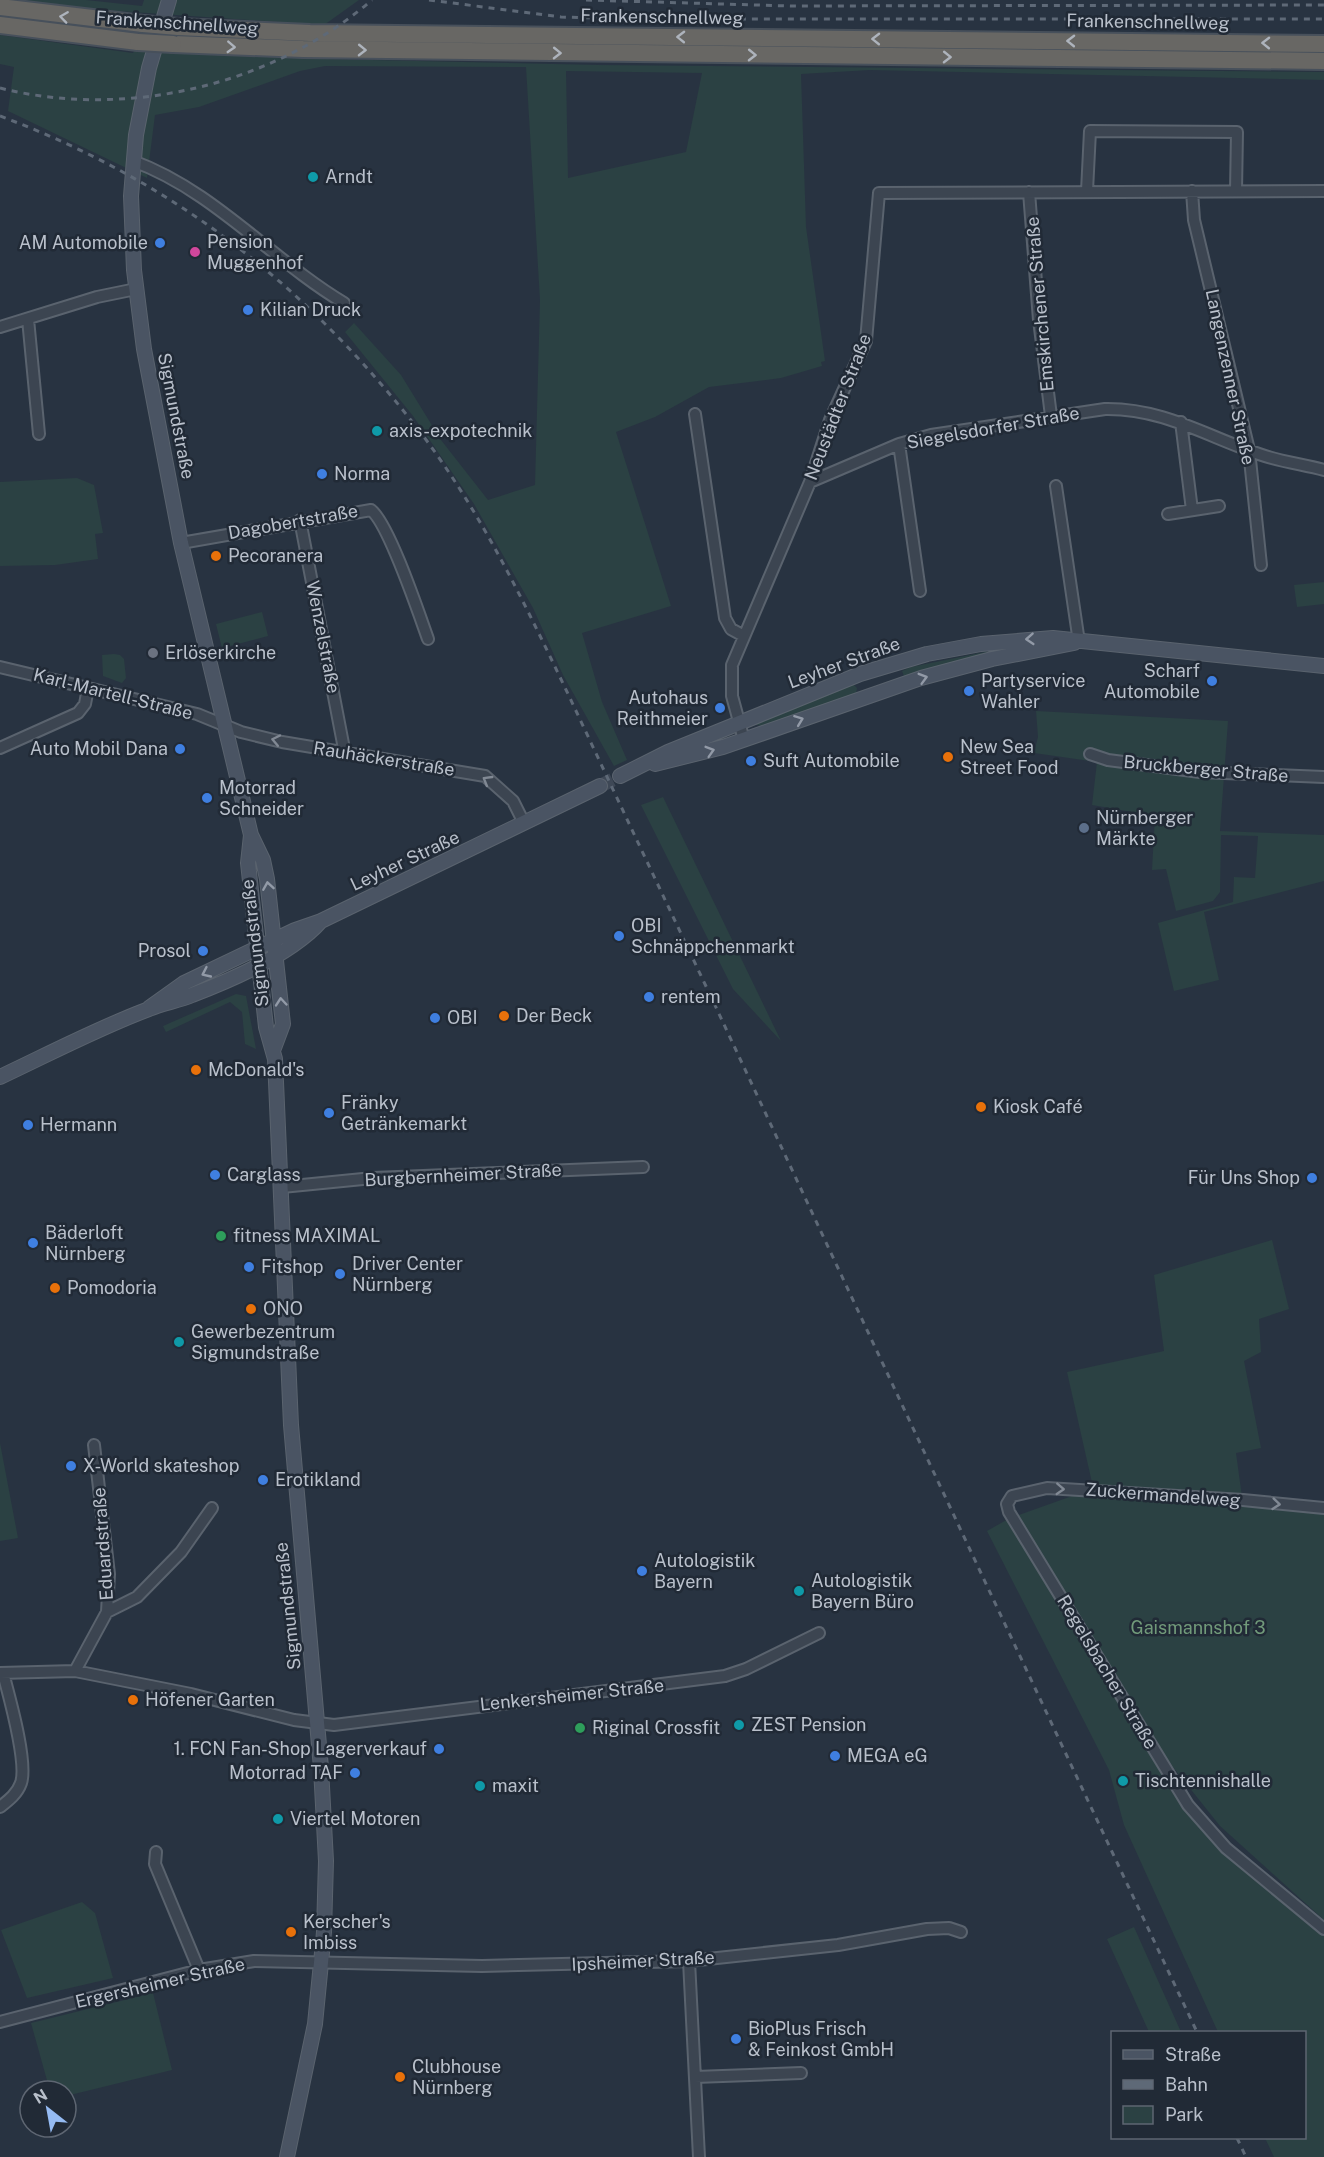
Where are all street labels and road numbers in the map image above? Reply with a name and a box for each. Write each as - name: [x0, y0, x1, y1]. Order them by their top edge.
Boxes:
- street label: Frankenschnellweg: [580, 5, 744, 28]
- street label: Frankenschnellweg: [95, 6, 259, 39]
- street label: Frankenschnellweg: [1066, 10, 1230, 33]
- street label: Emskirchener Straße: [1021, 216, 1058, 392]
- street label: Langenzenner Straße: [1202, 287, 1259, 467]
- street label: Neustädter Straße: [800, 331, 875, 483]
- street label: Sigmundstraße: [154, 351, 199, 481]
- street label: Siegelsdorfer Straße: [905, 402, 1081, 453]
- street label: Dagobertstraße: [226, 500, 360, 543]
- street label: Wenzelstraße: [302, 579, 345, 695]
- street label: Leyher Straße: [785, 632, 903, 693]
- street label: Karl-Martell-Straße: [31, 664, 195, 723]
- street label: Rauhäckerstraße: [312, 737, 456, 780]
- street label: Bruckberger Straße: [1123, 751, 1289, 786]
- street label: Leyher Straße: [347, 826, 463, 895]
- street label: Sigmundstraße: [236, 878, 273, 1008]
- street label: Burgbernheimer Straße: [364, 1159, 562, 1190]
- street label: Zuckermandelweg: [1085, 1479, 1241, 1510]
- street label: Eduardstraße: [88, 1487, 117, 1601]
- street label: Sigmundstraße: [270, 1541, 305, 1671]
- street label: Regelsbacher Straße: [1053, 1591, 1162, 1753]
- street label: Lenkersheimer Straße: [479, 1674, 665, 1715]
- street label: Ipsheimer Straße: [571, 1946, 715, 1975]
- street label: Ergersheimer Straße: [73, 1953, 247, 2012]

